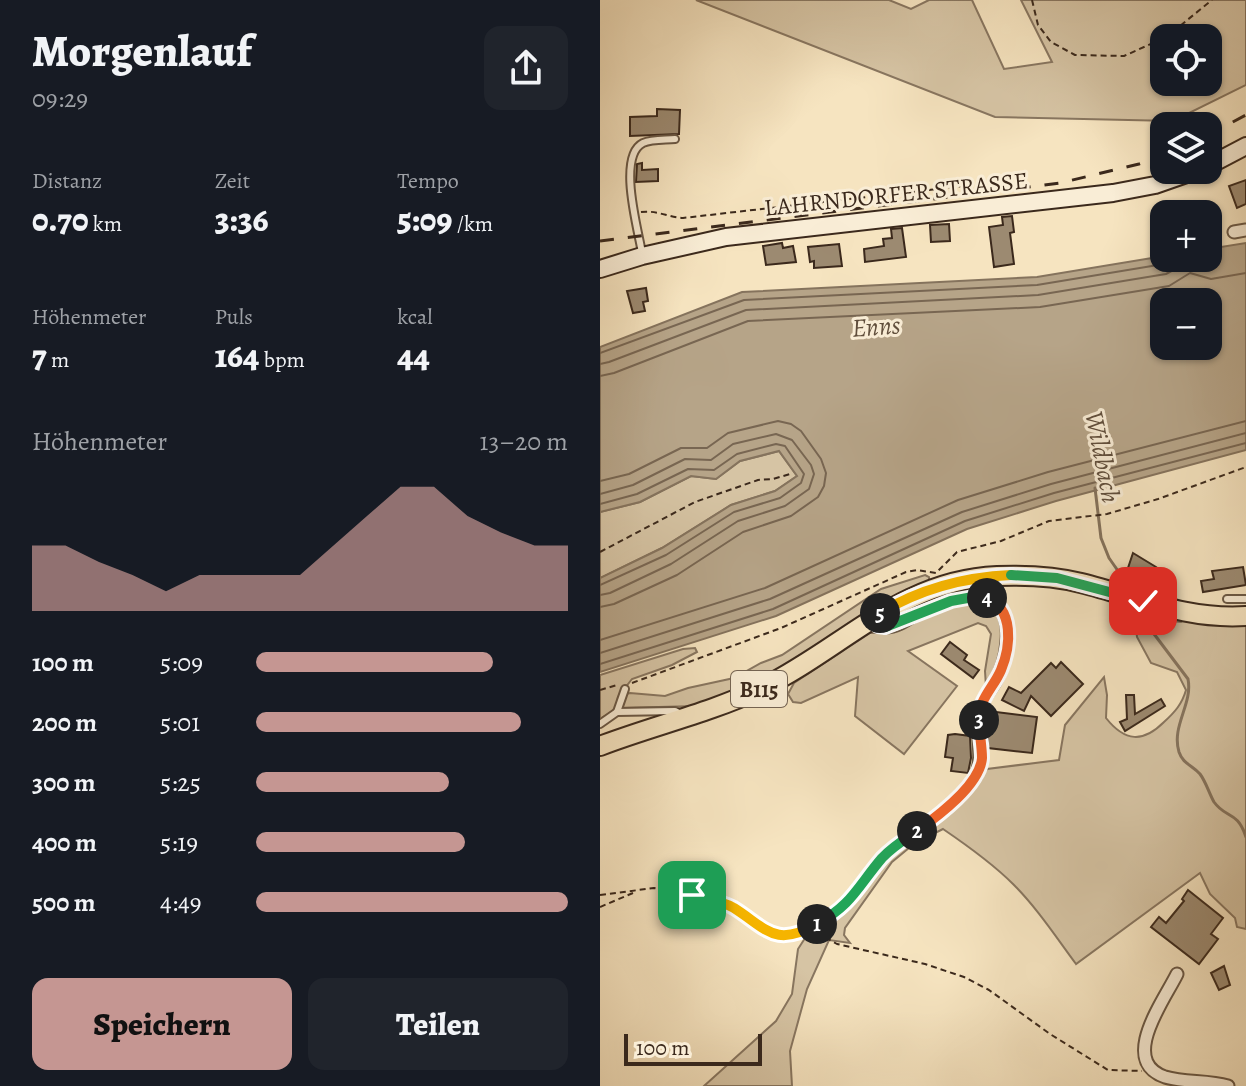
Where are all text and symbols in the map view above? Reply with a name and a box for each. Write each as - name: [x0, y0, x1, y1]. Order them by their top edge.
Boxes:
- text: Morgenlauf: [32, 21, 251, 81]
- map controls: [1150, 24, 1222, 360]
- button: locate: [1150, 24, 1222, 96]
- button: share: [484, 26, 568, 110]
- text: 09:29: [32, 81, 88, 116]
- button: layers: [1150, 112, 1222, 184]
- street label: LAHRNDORFER STRASSE: [763, 164, 1029, 224]
- text: Distanz: [32, 166, 102, 196]
- text: Zeit: [215, 166, 250, 196]
- text: Tempo: [397, 166, 459, 196]
- text: 0.70: [32, 196, 89, 243]
- text: 3:36: [215, 196, 269, 243]
- text: 5:09: [397, 196, 452, 243]
- button: +: [1150, 200, 1222, 272]
- text: km: [89, 209, 122, 239]
- text: /km: [452, 209, 493, 239]
- button: −: [1150, 288, 1222, 360]
- text: Höhenmeter: [32, 302, 146, 332]
- text: Puls: [215, 302, 253, 332]
- text: kcal: [397, 302, 433, 332]
- water label: Enns: [851, 307, 902, 346]
- text: 7: [32, 332, 47, 379]
- text: 164: [215, 332, 259, 379]
- text: 44: [397, 332, 430, 379]
- text: m: [47, 345, 69, 375]
- text: bpm: [259, 345, 305, 375]
- water label: Wildbach: [1076, 408, 1129, 506]
- text: Höhenmeter: [32, 424, 167, 459]
- text: 13–20 m: [479, 424, 568, 459]
- pin: [1109, 567, 1177, 635]
- pin: 4: [967, 578, 1007, 618]
- icon: check: [1121, 579, 1165, 623]
- text: 4: [982, 583, 992, 613]
- pin: 5: [860, 593, 900, 633]
- text: 5: [875, 598, 885, 628]
- text: 100 m: [32, 645, 94, 680]
- text: 5:09: [160, 645, 203, 680]
- road number: B115: [731, 671, 787, 707]
- pin: 3: [959, 700, 999, 740]
- text: 200 m: [32, 705, 97, 740]
- text: 5:01: [160, 705, 200, 740]
- text: 3: [974, 705, 984, 735]
- text: 300 m: [32, 765, 96, 800]
- text: 5:25: [160, 765, 201, 800]
- pin: 2: [897, 811, 937, 851]
- text: 2: [912, 816, 922, 846]
- text: 400 m: [32, 825, 97, 860]
- text: 5:19: [160, 825, 198, 860]
- pin: [658, 861, 726, 929]
- icon: arrive: [670, 873, 714, 917]
- text: 500 m: [32, 885, 96, 920]
- text: 4:49: [160, 885, 202, 920]
- pin: 1: [797, 904, 837, 944]
- text: 1: [813, 909, 821, 939]
- button: Speichern: [32, 978, 292, 1070]
- button: Teilen: [308, 978, 568, 1070]
- scale bar: [624, 1030, 762, 1066]
- text: 100 m: [636, 1033, 690, 1063]

